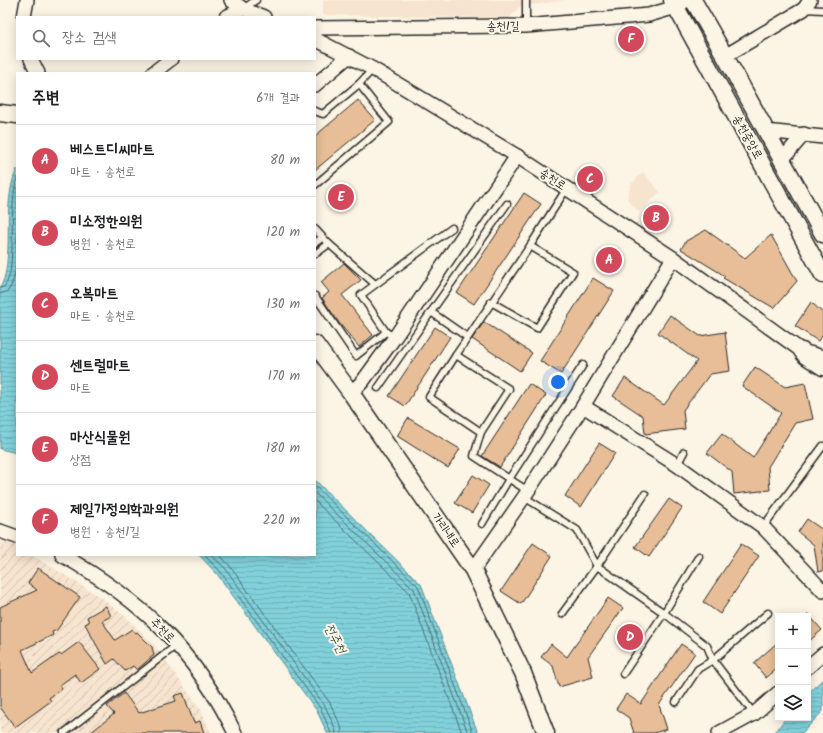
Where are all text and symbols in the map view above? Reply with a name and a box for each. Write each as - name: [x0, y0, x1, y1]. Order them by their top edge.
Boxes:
- search box: [16, 16, 316, 60]
- street label: 송천1길: [486, 17, 520, 36]
- pin: F: [618, 24, 644, 54]
- text: 장소 검색: [62, 26, 116, 50]
- icon: search: [30, 27, 52, 49]
- text: 주변: [32, 85, 59, 112]
- text: 6개 결과: [256, 88, 300, 109]
- street label: 송천중앙로: [728, 112, 768, 163]
- text: 베스트디씨마트: [70, 138, 155, 162]
- text: A: [41, 150, 49, 171]
- text: 80 m: [270, 150, 300, 171]
- text: 마트 · 송천로: [70, 162, 136, 183]
- street label: 송천로: [535, 164, 570, 195]
- pin: C: [577, 164, 603, 194]
- pin: E: [328, 182, 354, 212]
- pin: B: [643, 203, 669, 233]
- text: 미소정한의원: [70, 210, 142, 234]
- text: B: [41, 222, 49, 243]
- text: 120 m: [266, 222, 300, 243]
- text: 병원 · 송천로: [70, 234, 136, 255]
- pin: A: [596, 245, 622, 275]
- text: 오복마트: [70, 282, 118, 306]
- text: C: [41, 294, 49, 315]
- text: 130 m: [266, 294, 300, 315]
- text: 마트 · 송천로: [70, 306, 136, 327]
- text: 센트럴마트: [70, 354, 130, 378]
- text: D: [41, 366, 49, 387]
- text: 170 m: [268, 366, 300, 387]
- your location: [548, 372, 568, 392]
- text: 마트: [70, 378, 91, 399]
- text: 마산식물원: [70, 426, 130, 450]
- text: E: [41, 438, 49, 459]
- text: 180 m: [266, 438, 300, 459]
- text: 상점: [70, 450, 91, 471]
- text: 제일가정의학과의원: [70, 498, 179, 522]
- street label: 가리내로: [427, 509, 464, 552]
- text: F: [41, 510, 49, 531]
- text: 220 m: [263, 510, 300, 531]
- text: 병원 · 송천1길: [70, 522, 140, 543]
- street label: 추천로: [146, 613, 180, 647]
- map controls: [775, 613, 811, 721]
- button: +: [775, 613, 811, 649]
- water label: 전주천: [318, 620, 352, 659]
- pin: D: [617, 622, 643, 652]
- button: −: [775, 649, 811, 685]
- button: layers: [775, 685, 811, 721]

